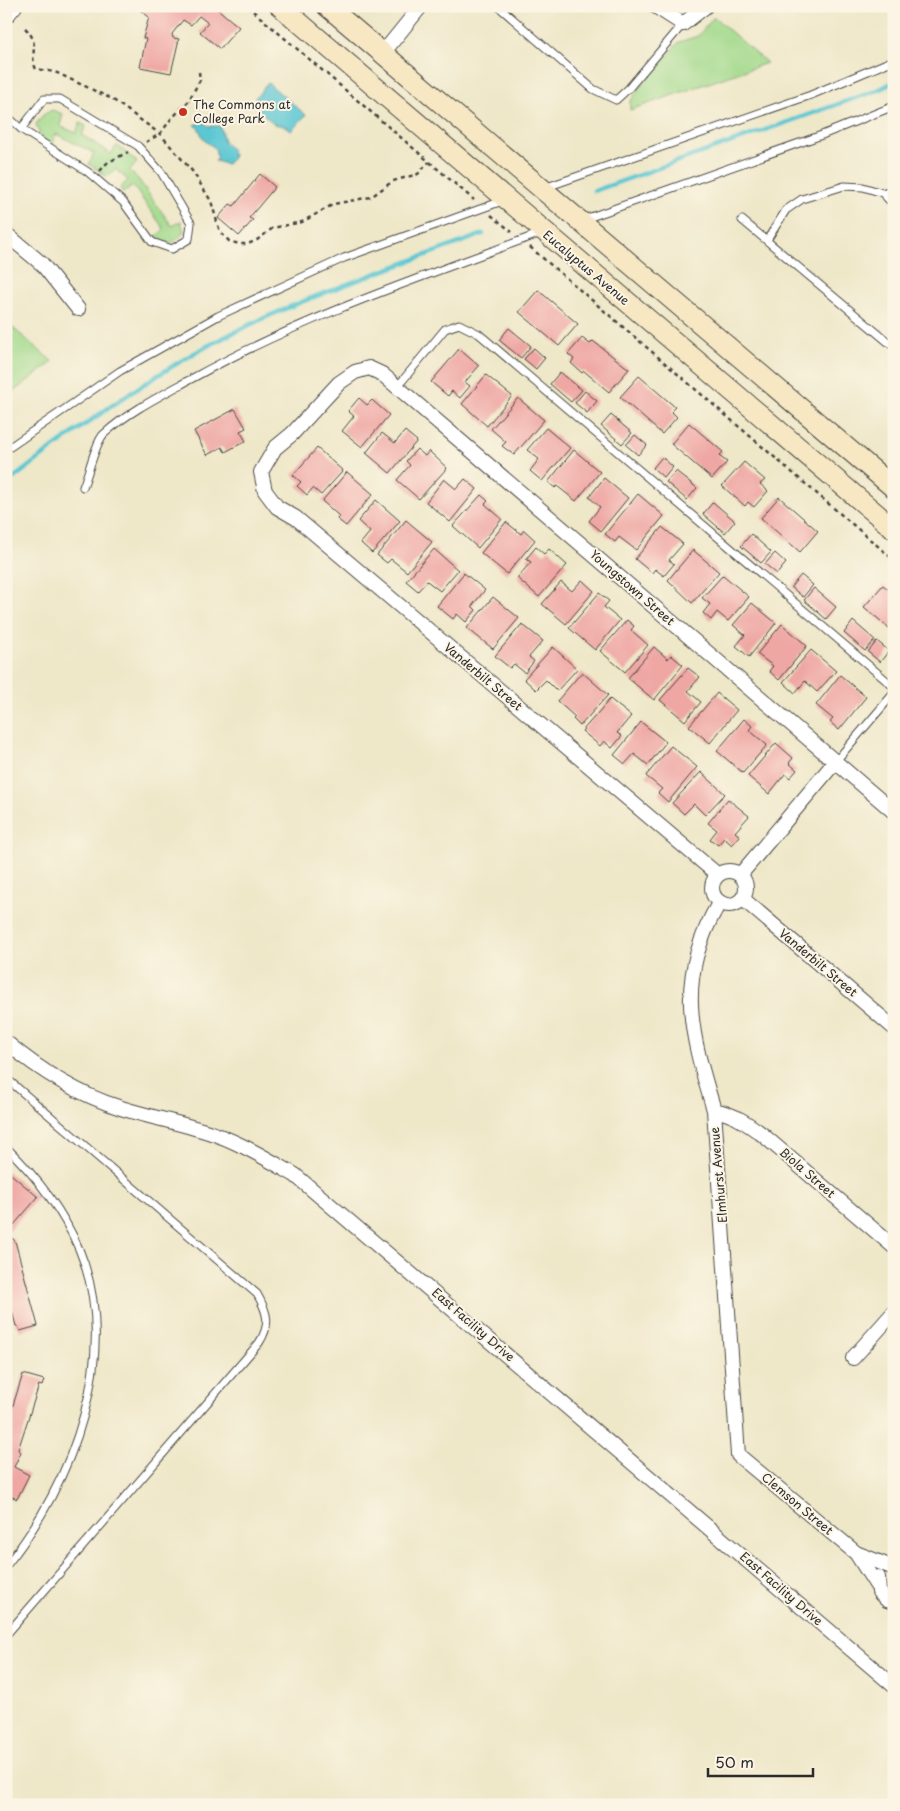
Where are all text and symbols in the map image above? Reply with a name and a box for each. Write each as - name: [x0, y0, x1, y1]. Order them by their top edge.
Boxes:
- place label: The Commons at College Park: [193, 95, 291, 127]
- marker: The Commons at College Park: [177, 106, 189, 118]
- street label: Eucalyptus Avenue: [539, 226, 634, 309]
- street label: Youngstown Street: [586, 545, 679, 629]
- street label: Vanderbilt Street: [441, 638, 527, 715]
- street label: Vanderbilt Street: [776, 924, 862, 1001]
- street label: Elmhurst Avenue: [705, 1126, 731, 1224]
- street label: Biola Street: [776, 1143, 840, 1202]
- street label: East Facility Drive: [428, 1283, 519, 1365]
- street label: Clemson Street: [758, 1468, 837, 1539]
- street label: East Facility Drive: [736, 1547, 827, 1629]
- scale bar: [708, 1746, 812, 1778]
- text: 50 m: [715, 1750, 754, 1773]

